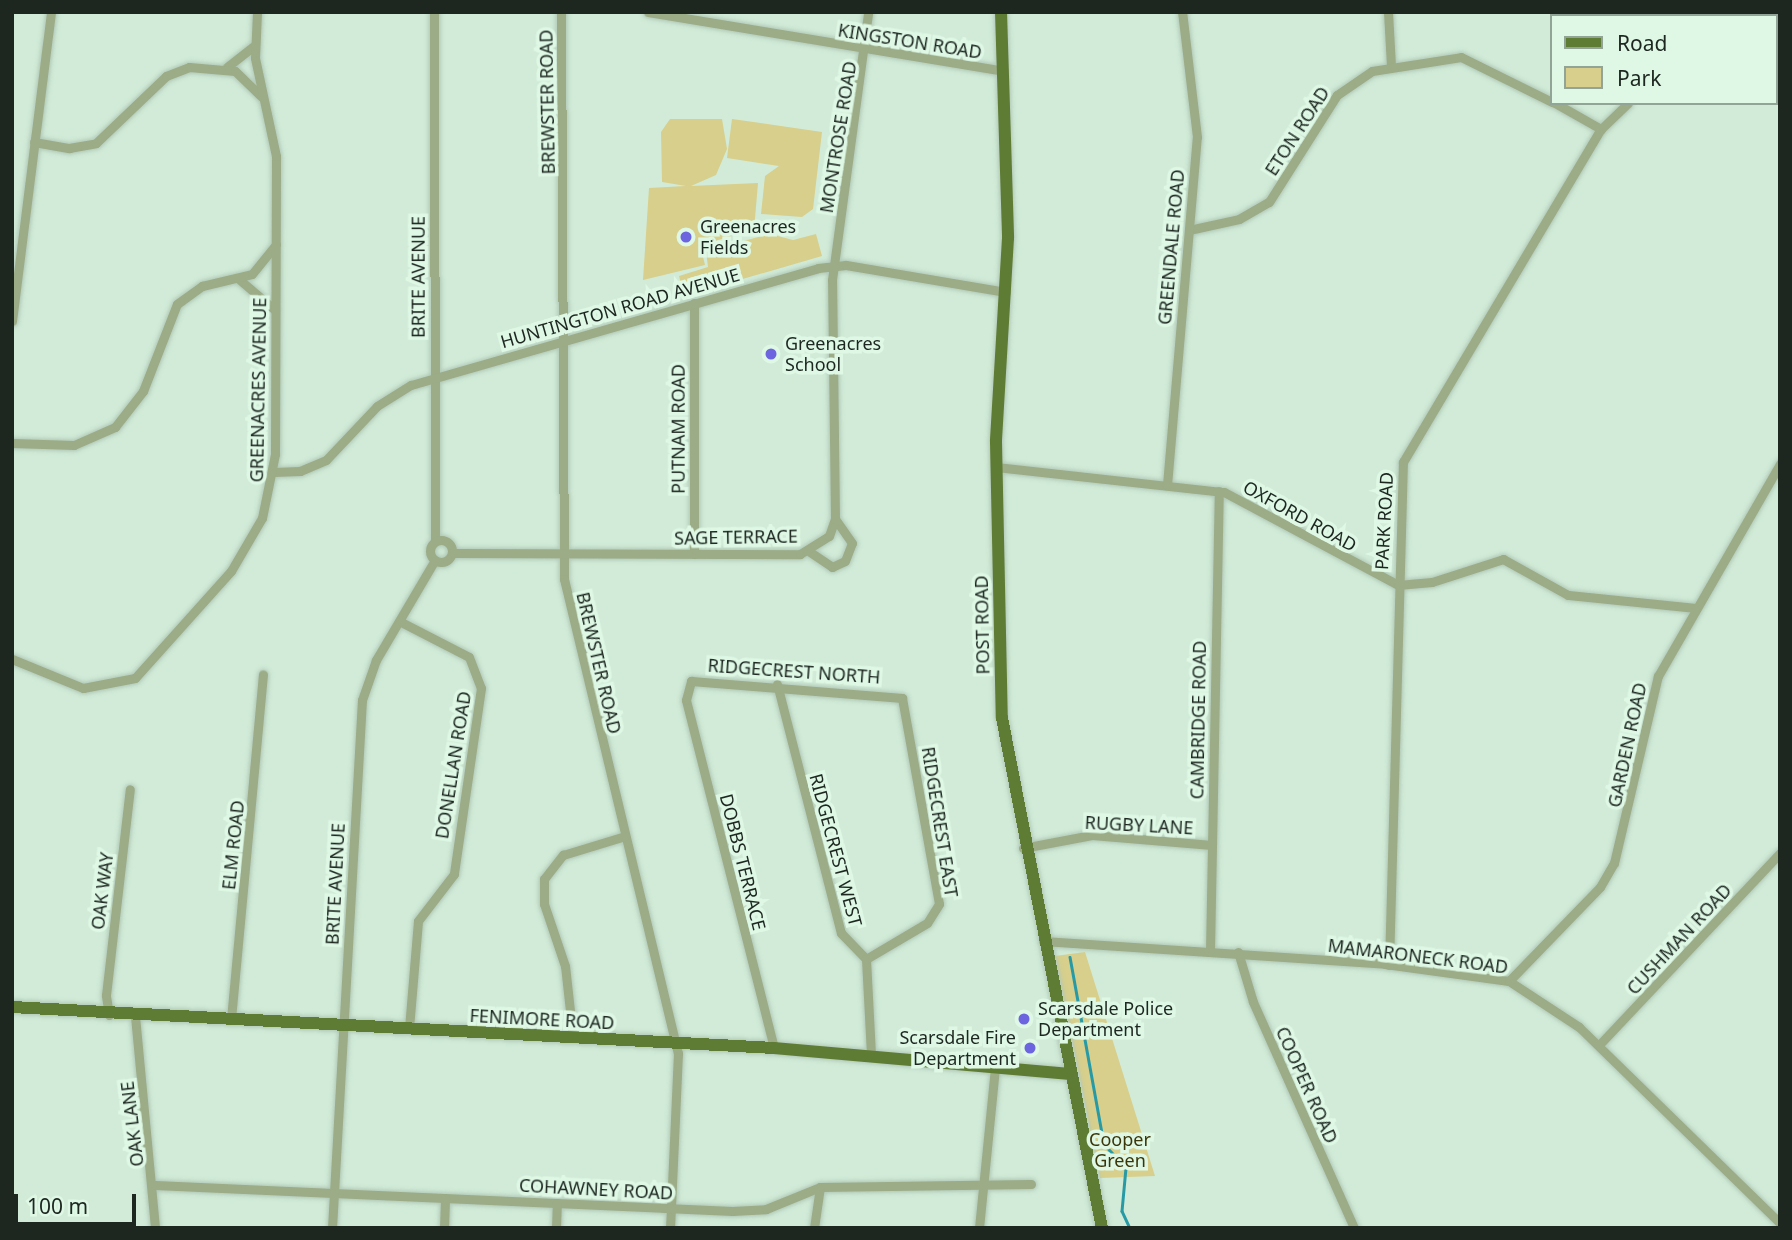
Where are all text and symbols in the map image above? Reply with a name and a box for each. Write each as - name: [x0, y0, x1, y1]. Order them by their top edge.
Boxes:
- legend: [1550, 14, 1778, 105]
- street label: KINGSTON ROAD: [836, 19, 984, 63]
- street label: BREWSTER ROAD: [535, 29, 559, 175]
- text: Road: [1617, 29, 1667, 57]
- street label: MONTROSE ROAD: [815, 60, 861, 214]
- text: Park: [1617, 64, 1661, 92]
- street label: ETON ROAD: [1260, 83, 1334, 179]
- street label: GREENDALE ROAD: [1153, 168, 1189, 326]
- street label: BRITE AVENUE: [407, 216, 429, 338]
- place label: Greenacres Fields: [700, 216, 796, 258]
- marker: Greenacres Fields: [678, 229, 694, 245]
- street label: HUNTINGTON ROAD AVENUE: [498, 263, 742, 353]
- street label: GREENACRES AVENUE: [246, 297, 270, 483]
- place label: Greenacres School: [785, 333, 881, 376]
- marker: Greenacres School: [763, 346, 779, 362]
- street label: PUTNAM ROAD: [667, 364, 689, 494]
- street label: PARK ROAD: [1371, 471, 1397, 571]
- street label: OXFORD ROAD: [1240, 476, 1360, 556]
- street label: SAGE TERRACE: [674, 525, 798, 549]
- street label: POST ROAD: [970, 575, 994, 675]
- street label: BREWSTER ROAD: [572, 590, 626, 736]
- street label: CAMBRIDGE ROAD: [1186, 640, 1210, 800]
- street label: RIDGECREST NORTH: [707, 654, 881, 688]
- street label: GARDEN ROAD: [1603, 681, 1651, 809]
- street label: DONELLAN ROAD: [431, 690, 475, 840]
- street label: RIDGECREST EAST: [917, 745, 963, 899]
- street label: RIDGECREST WEST: [805, 771, 867, 929]
- street label: DOBBS TERRACE: [716, 791, 770, 933]
- street label: ELM ROAD: [218, 799, 248, 891]
- street label: RUGBY LANE: [1084, 811, 1194, 839]
- street label: BRITE AVENUE: [321, 822, 349, 946]
- street label: OAK WAY: [87, 851, 117, 931]
- street label: CUSHMAN ROAD: [1622, 879, 1736, 999]
- street label: MAMARONECK ROAD: [1327, 934, 1509, 978]
- place label: Scarsdale Police Department: [1038, 998, 1173, 1040]
- street label: FENIMORE ROAD: [469, 1004, 615, 1034]
- marker: Scarsdale Police Department: [1016, 1011, 1032, 1027]
- street label: COOPER ROAD: [1272, 1023, 1342, 1147]
- place label: Scarsdale Fire Department: [899, 1027, 1016, 1070]
- marker: Scarsdale Fire Department: [1022, 1040, 1038, 1056]
- street label: OAK LANE: [116, 1080, 148, 1168]
- park label: Cooper Green: [1089, 1129, 1151, 1172]
- street label: COHAWNEY ROAD: [519, 1174, 673, 1204]
- scale bar: [18, 1180, 140, 1224]
- text: 100 m: [27, 1192, 88, 1220]

